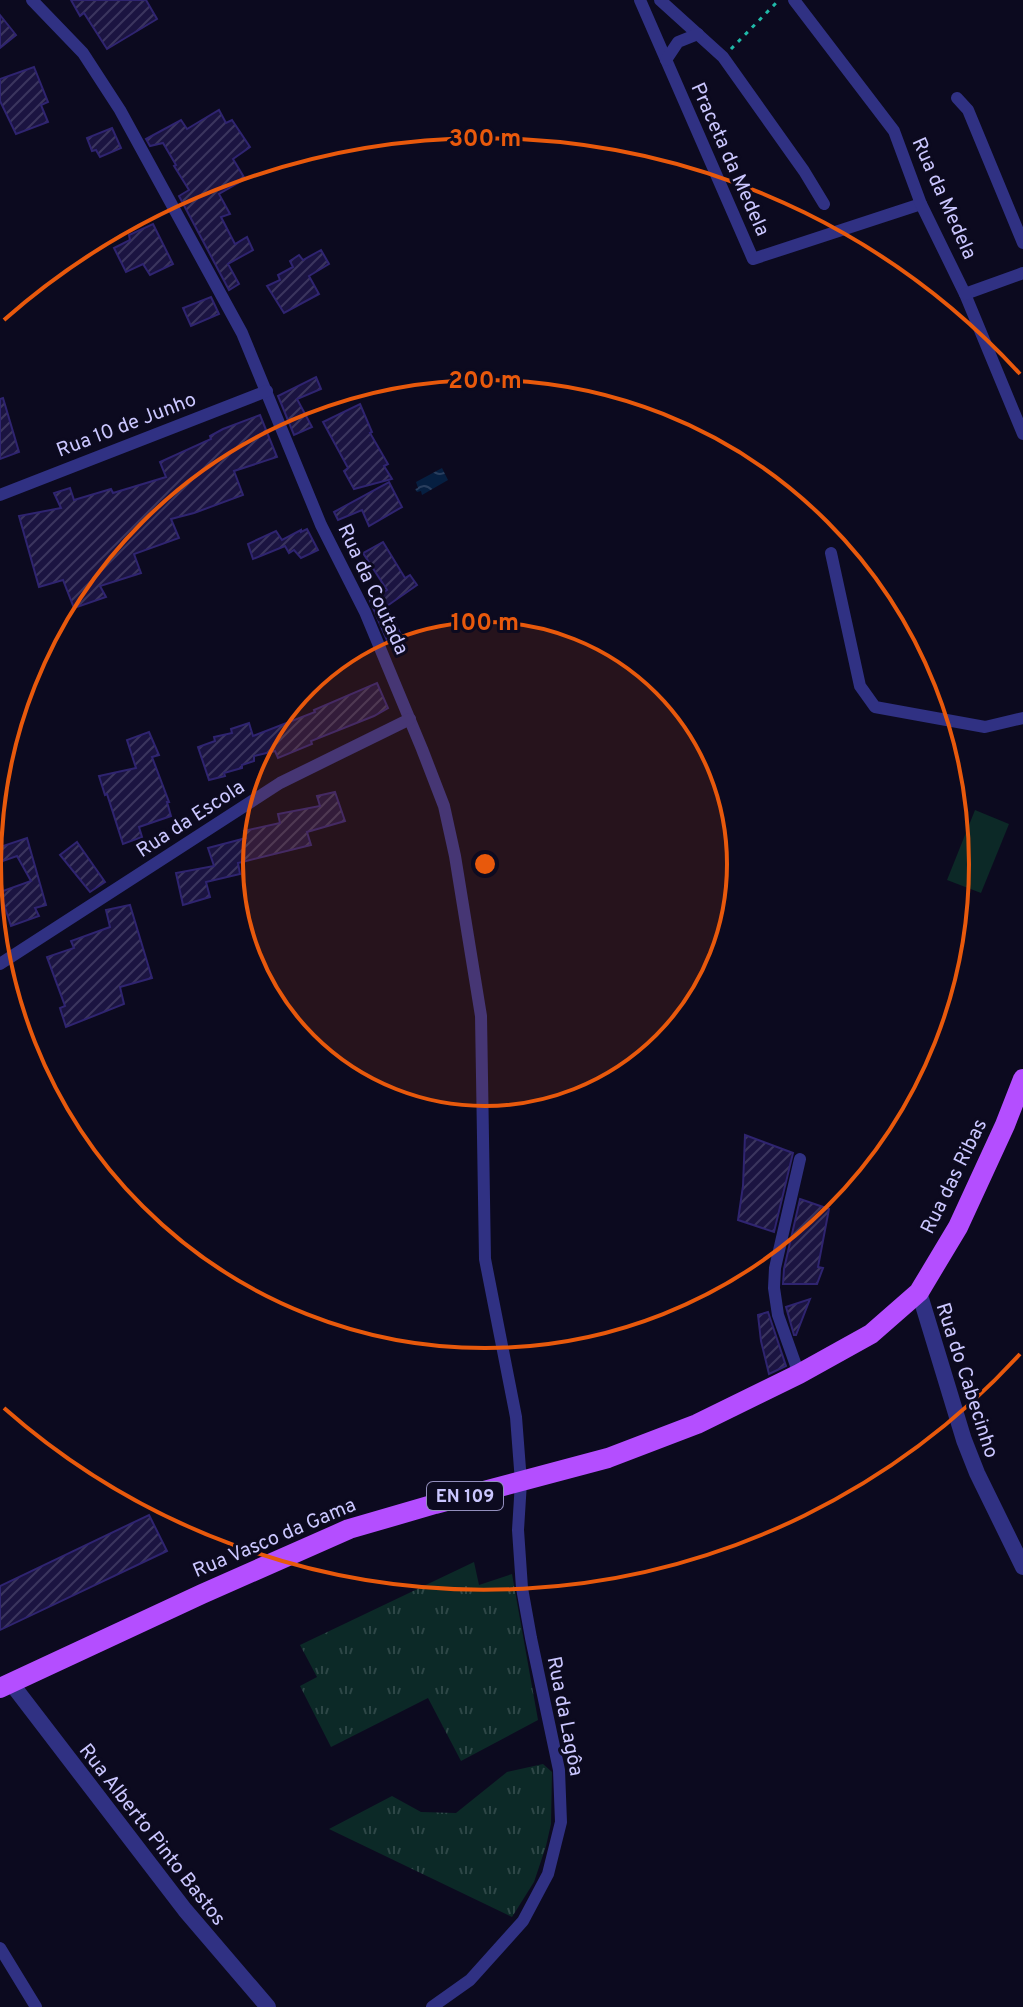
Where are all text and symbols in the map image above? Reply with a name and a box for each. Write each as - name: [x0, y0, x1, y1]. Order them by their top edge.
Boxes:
- street label: Praceta da Medela: [684, 79, 775, 241]
- text: 300 m: [449, 125, 521, 155]
- street label: Rua da Medela: [905, 134, 982, 264]
- text: 200 m: [448, 367, 522, 397]
- street label: Rua 10 de Junho: [53, 387, 200, 464]
- street label: Rua da Coutada: [331, 520, 414, 659]
- text: 100 m: [451, 609, 519, 639]
- street label: Rua da Escola: [132, 775, 250, 864]
- centre of rings: [471, 850, 499, 878]
- street label: Rua das Ribas: [916, 1115, 994, 1239]
- street label: Rua do Cabecinho: [929, 1300, 1003, 1462]
- road number: EN 109: [427, 1482, 503, 1510]
- street label: Rua Vasco da Gama: [189, 1493, 360, 1585]
- street label: Rua da Lagôa: [540, 1654, 588, 1778]
- street label: Rua Alberto Pinto Bastos: [72, 1739, 231, 1932]

